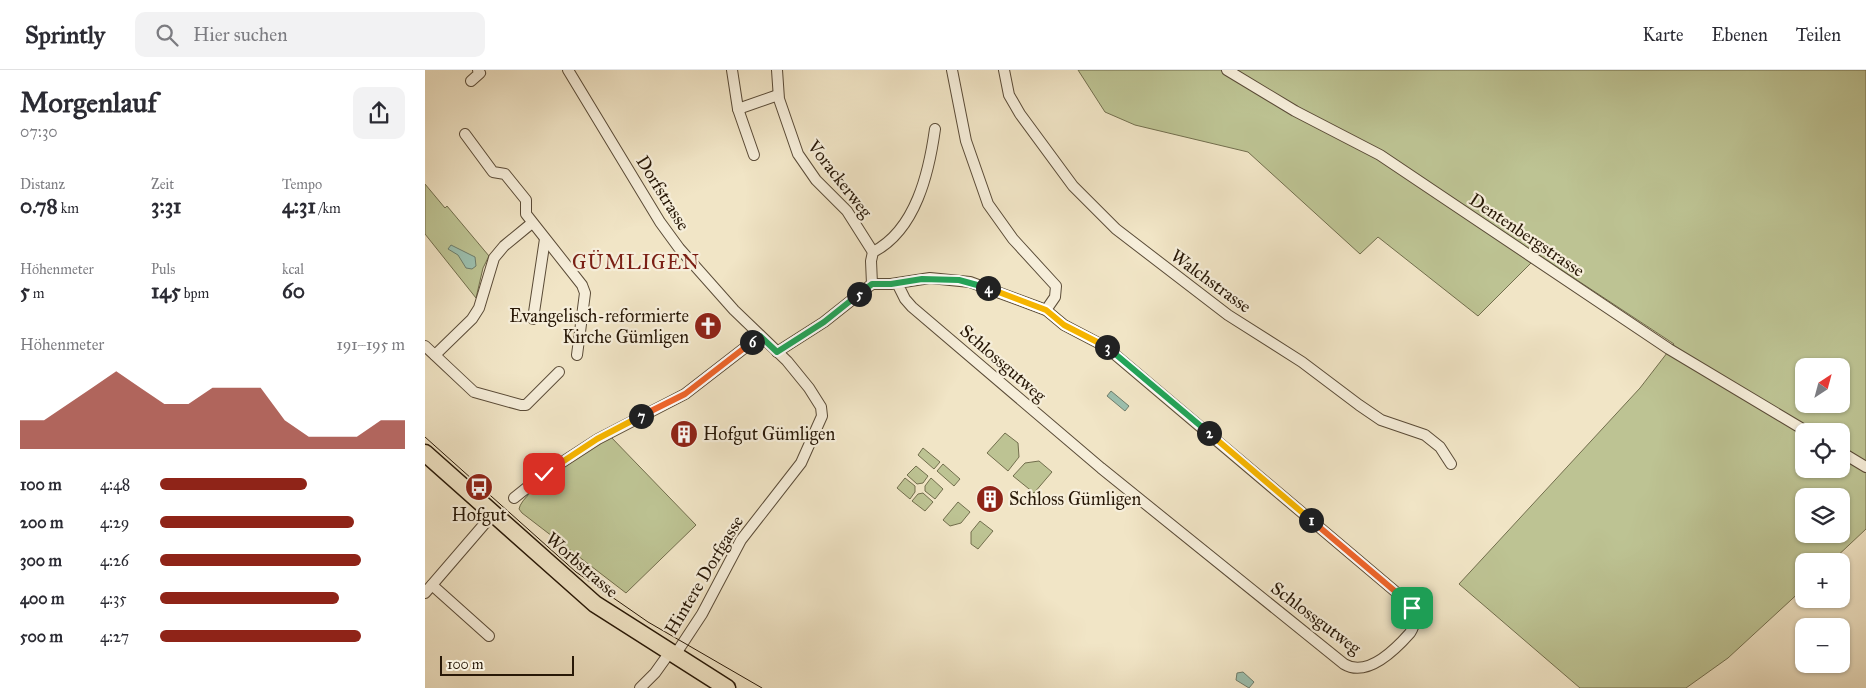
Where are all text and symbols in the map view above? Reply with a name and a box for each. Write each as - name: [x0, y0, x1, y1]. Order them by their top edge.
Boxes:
- search box: [135, 12, 485, 57]
- text: Sprintly: [25, 20, 105, 50]
- icon: search: [153, 21, 181, 49]
- text: Hier suchen: [193, 23, 288, 46]
- text: Karte: [1643, 24, 1684, 46]
- text: Ebenen: [1712, 24, 1768, 46]
- text: Teilen: [1796, 24, 1841, 46]
- text: Morgenlauf: [20, 85, 157, 120]
- button: share: [353, 87, 405, 139]
- text: 07:30: [20, 122, 58, 141]
- street label: Vorackerweg: [801, 135, 878, 223]
- street label: Dorfstrasse: [631, 152, 695, 234]
- text: Distanz: [20, 176, 65, 193]
- text: Zeit: [151, 176, 174, 193]
- text: Tempo: [282, 176, 322, 193]
- street label: Dentenbergstrasse: [1465, 188, 1589, 282]
- text: 0.78: [20, 193, 58, 219]
- text: 3:31: [151, 193, 181, 219]
- text: 4:31: [282, 193, 316, 219]
- text: km: [58, 200, 79, 217]
- text: /km: [316, 200, 341, 217]
- street label: Walchstrasse: [1166, 244, 1256, 318]
- district label: GÜMLIGEN: [572, 250, 700, 274]
- text: Höhenmeter: [20, 261, 94, 278]
- text: Puls: [151, 261, 175, 278]
- text: kcal: [282, 261, 304, 278]
- pin: 4: [975, 276, 1001, 300]
- text: 5: [20, 278, 30, 304]
- text: 145: [151, 278, 181, 304]
- text: 60: [282, 278, 305, 304]
- text: 4: [985, 280, 992, 297]
- pin: 5: [847, 282, 871, 306]
- text: m: [30, 285, 45, 302]
- text: bpm: [181, 285, 209, 302]
- text: 5: [856, 286, 863, 303]
- place label: Evangelisch-reformierte Kirche Gümligen: [509, 305, 689, 349]
- church icon: Evangelisch-reformierte Kirche Gümligen: [693, 311, 723, 341]
- street label: Schlossgutweg: [955, 320, 1051, 408]
- pin: 6: [739, 330, 765, 354]
- text: 6: [749, 334, 756, 351]
- pin: 3: [1095, 334, 1119, 360]
- text: Höhenmeter: [20, 335, 104, 354]
- text: 191–195 m: [337, 335, 405, 354]
- text: 3: [1105, 339, 1110, 356]
- north arrow: [1795, 358, 1850, 412]
- map controls: [1795, 358, 1850, 673]
- pin: 7: [629, 404, 653, 428]
- text: 7: [638, 408, 645, 425]
- building icon: Hofgut Gümligen: [669, 419, 699, 449]
- pin: 2: [1197, 420, 1221, 446]
- place label: Hofgut Gümligen: [703, 423, 836, 446]
- button: locate: [1795, 423, 1850, 478]
- text: 2: [1206, 425, 1213, 442]
- pin: [523, 453, 565, 495]
- icon: check: [530, 460, 558, 488]
- bus stop icon: Hofgut: [464, 472, 494, 502]
- text: 100 m: [20, 475, 62, 494]
- text: 4:48: [100, 475, 130, 494]
- building icon: Schloss Gümligen: [975, 484, 1005, 514]
- place label: Schloss Gümligen: [1009, 488, 1142, 511]
- button: layers: [1795, 488, 1850, 543]
- place label: Hofgut: [451, 504, 507, 527]
- pin: 1: [1299, 508, 1323, 532]
- street label: Hintere Dorfgasse: [660, 512, 749, 639]
- text: 1: [1309, 512, 1314, 529]
- text: 200 m: [20, 513, 63, 532]
- text: 4:29: [100, 513, 129, 532]
- street label: Worbstrasse: [541, 528, 623, 602]
- text: 300 m: [20, 551, 62, 570]
- text: 4:26: [100, 551, 129, 570]
- button: +: [1795, 553, 1850, 608]
- street label: Schlossgutweg: [1266, 577, 1366, 660]
- pin: [1391, 587, 1433, 629]
- text: 400 m: [20, 589, 64, 608]
- text: 4:35: [100, 589, 127, 608]
- icon: arrive: [1398, 594, 1426, 622]
- button: −: [1795, 618, 1850, 673]
- text: 500 m: [20, 627, 63, 646]
- text: 4:27: [100, 627, 129, 646]
- scale bar: [440, 653, 574, 676]
- text: 100 m: [447, 656, 484, 673]

